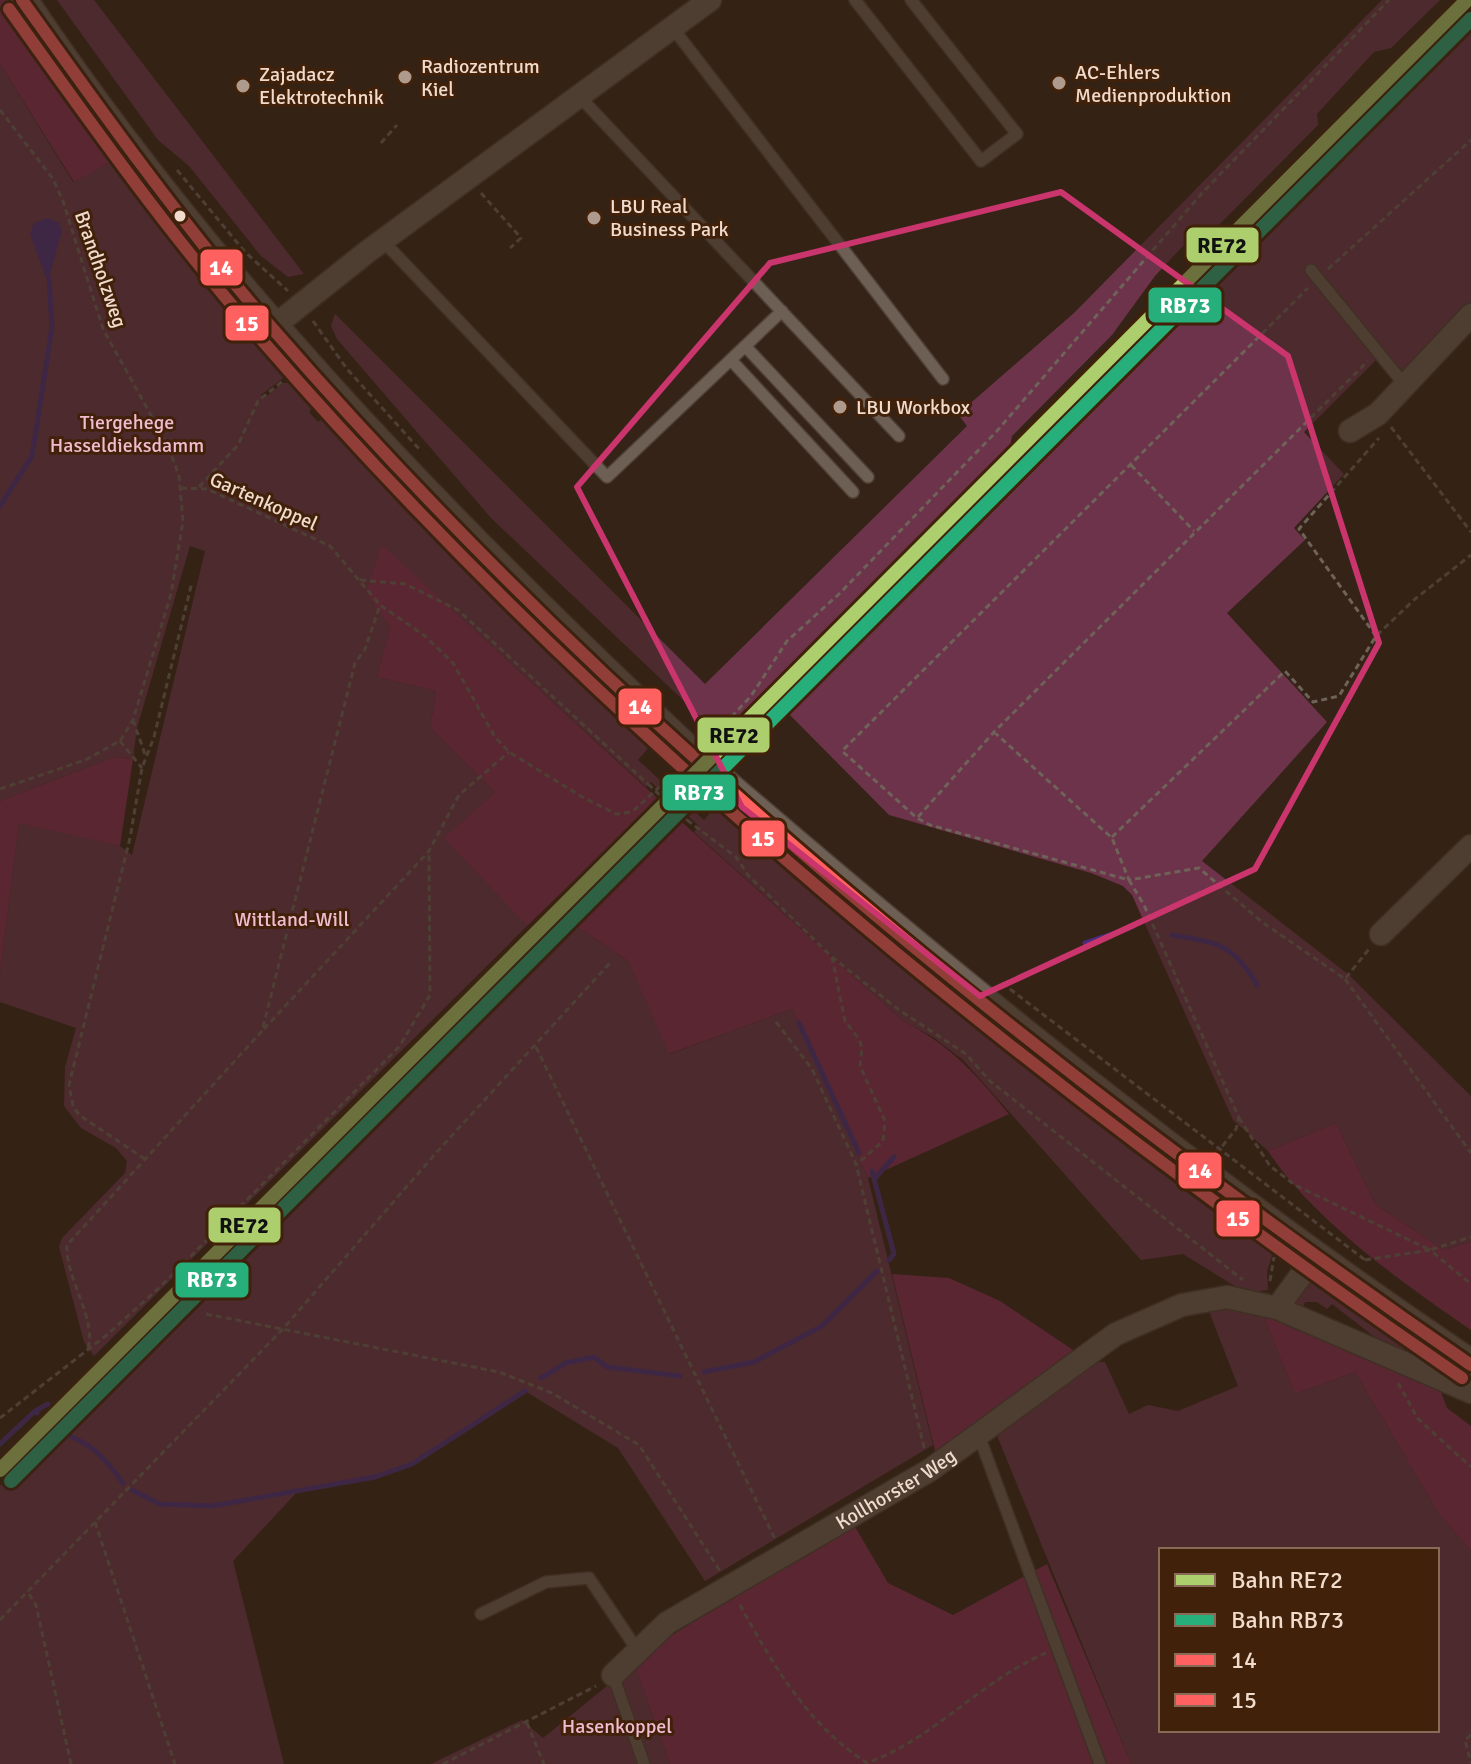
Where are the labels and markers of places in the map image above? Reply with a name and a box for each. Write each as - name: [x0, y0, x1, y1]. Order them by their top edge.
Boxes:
- place label: Radiozentrum Kiel: [421, 54, 540, 102]
- place label: AC-Ehlers Medienproduktion: [1075, 60, 1231, 108]
- place label: Zajadacz Elektrotechnik: [259, 62, 384, 110]
- marker: Radiozentrum Kiel: [396, 68, 414, 86]
- marker: AC-Ehlers Medienproduktion: [1050, 74, 1068, 92]
- marker: Zajadacz Elektrotechnik: [234, 77, 252, 95]
- place label: LBU Real Business Park: [610, 194, 729, 242]
- unlabelled marker: [172, 208, 188, 224]
- marker: LBU Real Business Park: [585, 209, 603, 227]
- place label: LBU Workbox: [856, 395, 970, 420]
- marker: LBU Workbox: [831, 398, 849, 416]

